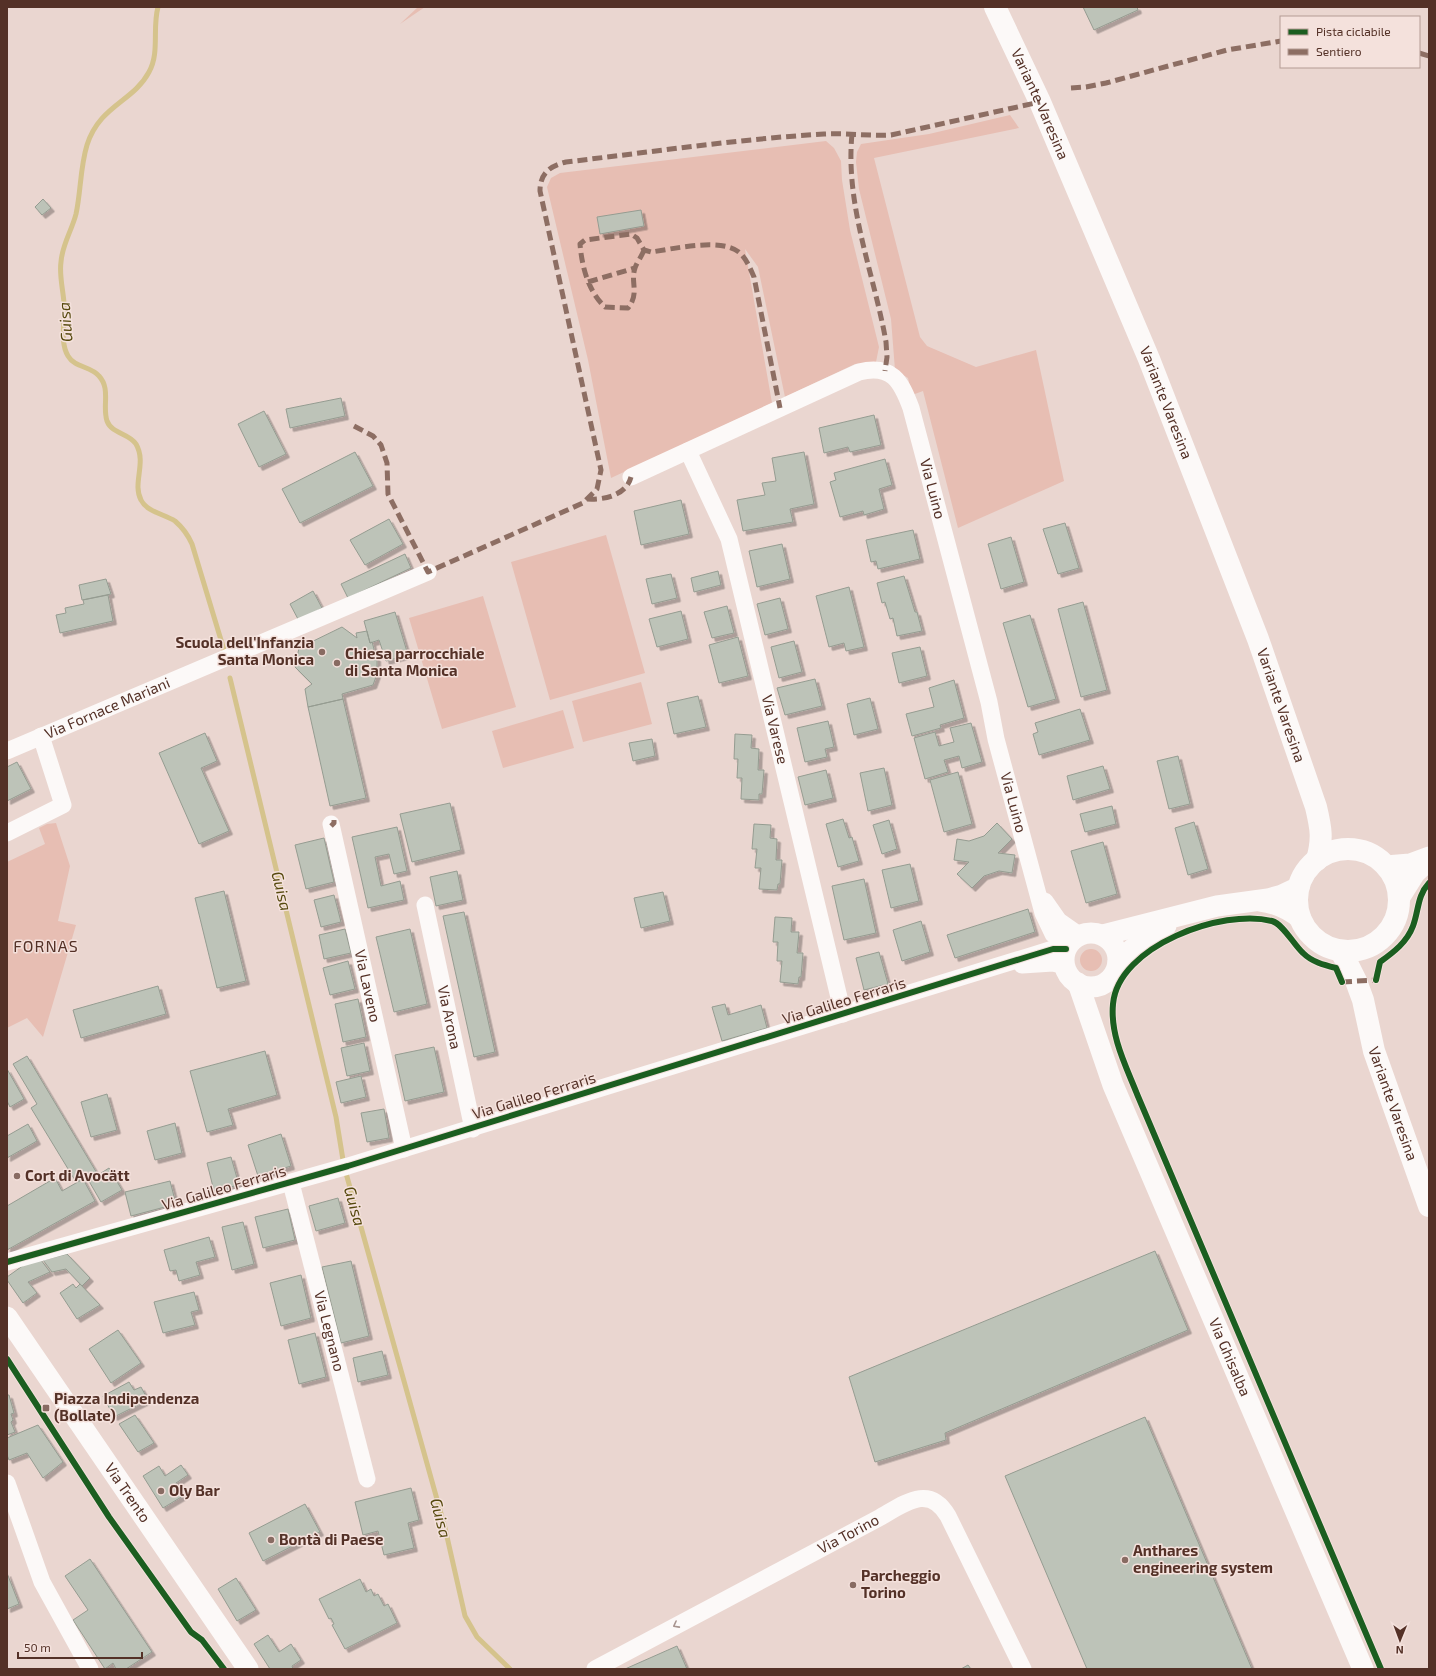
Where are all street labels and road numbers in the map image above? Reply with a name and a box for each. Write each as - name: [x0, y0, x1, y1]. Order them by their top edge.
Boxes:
- street label: Variante Varesina: [1008, 45, 1073, 162]
- street label: Variante Varesina: [1137, 343, 1197, 461]
- street label: Via Luino: [917, 456, 950, 521]
- street label: Variante Varesina: [1254, 646, 1310, 765]
- street label: Via Fornace Mariani: [42, 673, 172, 742]
- street label: Via Varese: [759, 693, 793, 766]
- street label: Via Luino: [997, 770, 1031, 834]
- street label: Via Laveno: [352, 948, 385, 1024]
- street label: Via Galileo Ferraris: [780, 973, 908, 1027]
- street label: Via Arona: [434, 984, 466, 1051]
- street label: Variante Varesina: [1365, 1044, 1422, 1163]
- street label: Via Galileo Ferraris: [470, 1068, 598, 1122]
- street label: Via Galileo Ferraris: [160, 1161, 288, 1213]
- street label: Via Legnano: [311, 1289, 349, 1373]
- street label: Via Ghisalba: [1206, 1315, 1255, 1399]
- street label: Via Trento: [101, 1459, 155, 1525]
- street label: Via Torino: [814, 1510, 882, 1557]

